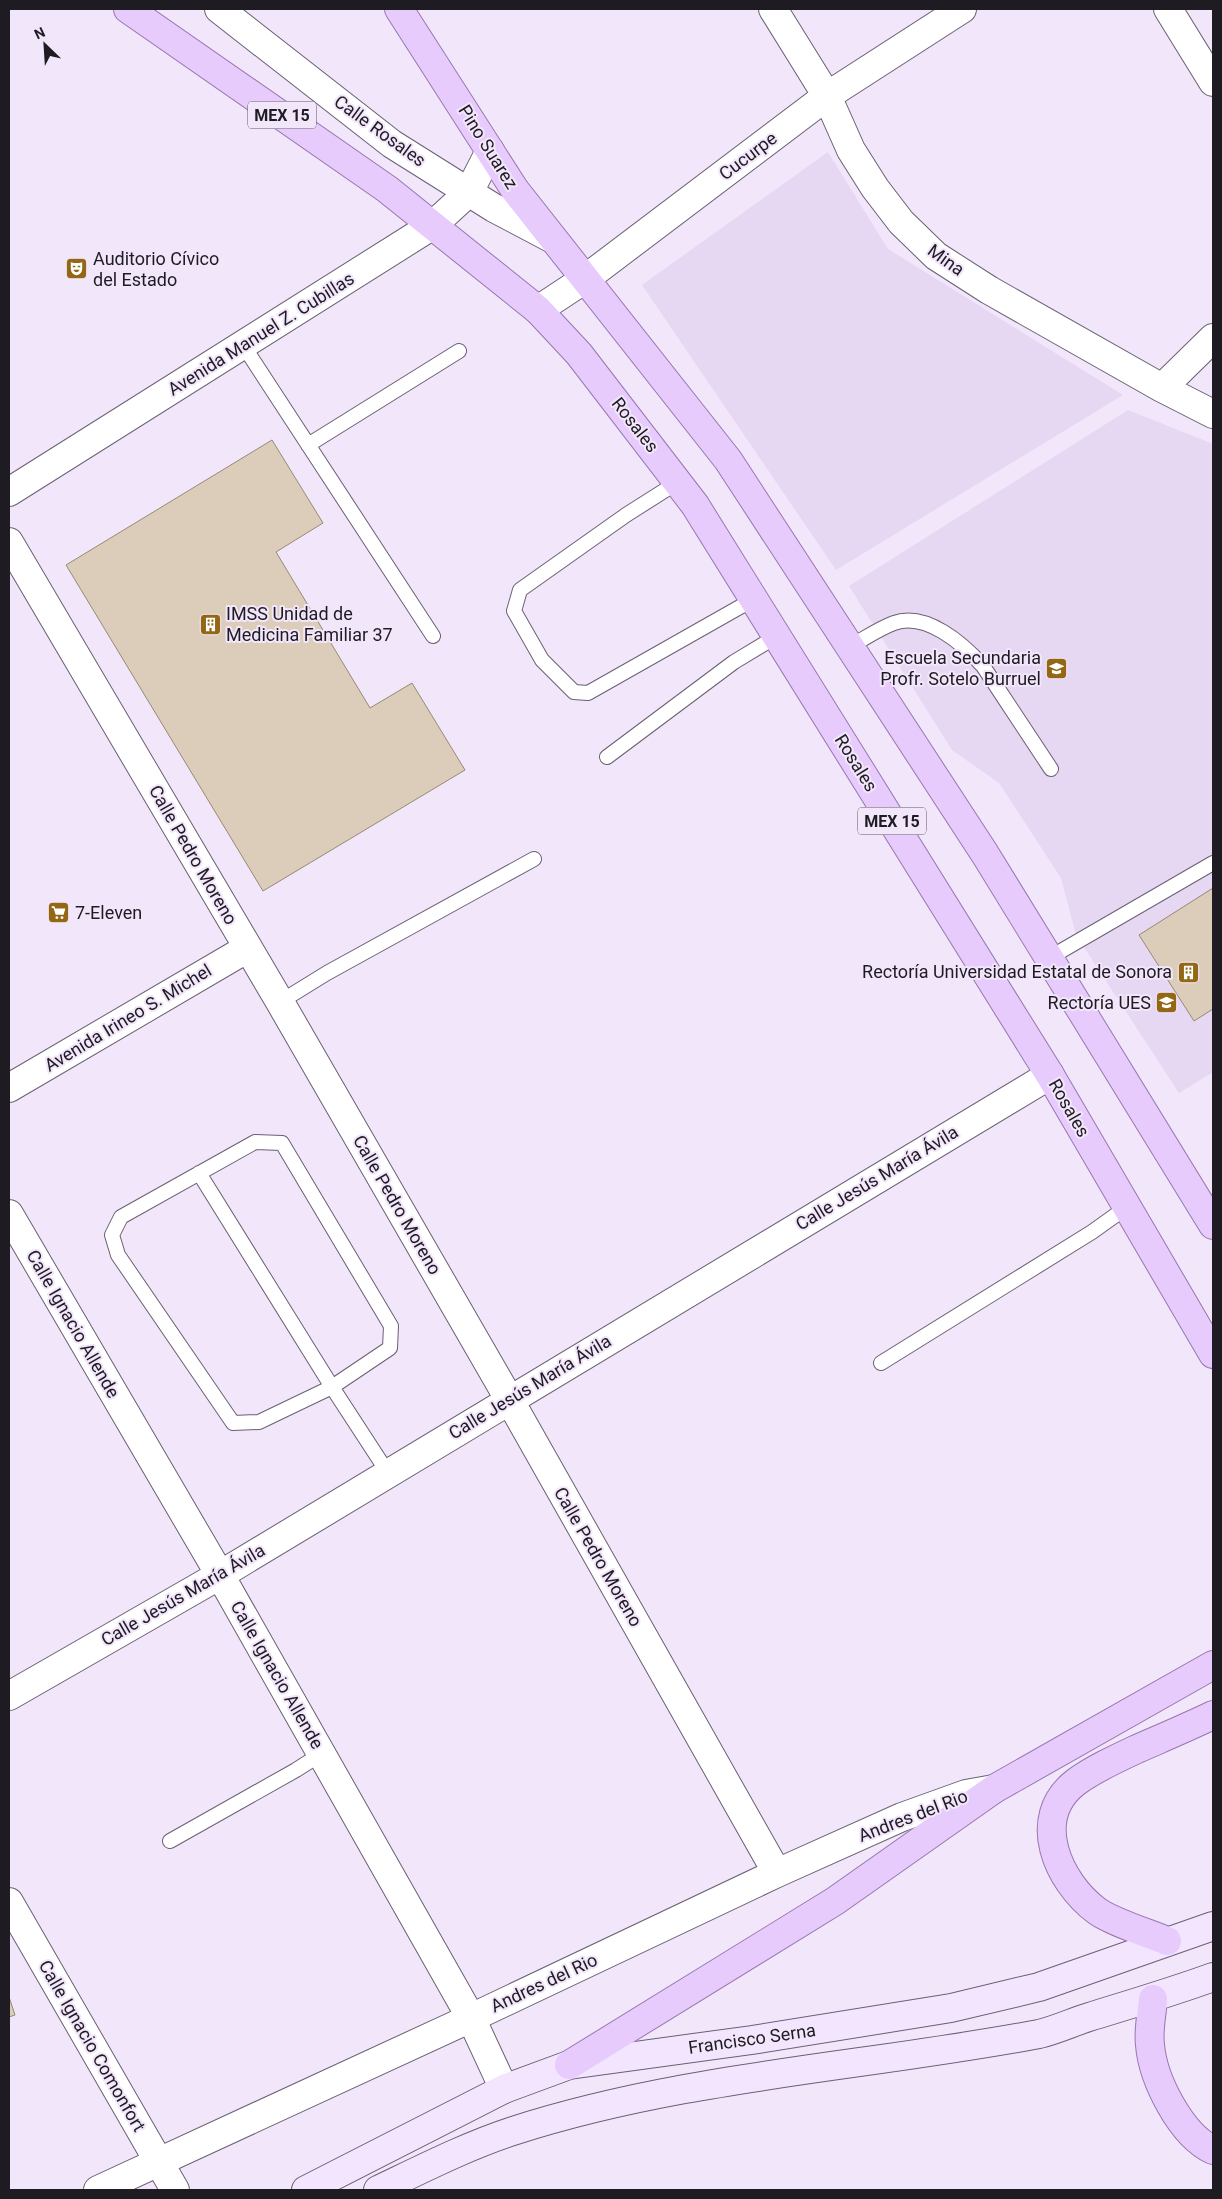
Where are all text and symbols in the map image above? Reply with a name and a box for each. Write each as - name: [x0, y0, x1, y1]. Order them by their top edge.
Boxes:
- north arrow: [20, 20, 70, 70]
- text: N: [32, 24, 47, 43]
- street label: Calle Rosales: [330, 90, 430, 171]
- street label: Pino Suarez: [454, 101, 523, 193]
- road number: MEX 15: [248, 102, 316, 128]
- street label: Cucurpe: [715, 127, 781, 184]
- street label: Mina: [924, 239, 969, 280]
- place label: Auditorio Cívico del Estado: [93, 248, 219, 290]
- theatre icon: Auditorio Cívico del Estado: [65, 257, 89, 281]
- street label: Avenida Manuel Z. Cubillas: [164, 267, 358, 400]
- street label: Rosales: [608, 393, 663, 456]
- place label: IMSS Unidad de Medicina Familiar 37: [226, 603, 393, 645]
- building icon: IMSS Unidad de Medicina Familiar 37: [198, 612, 222, 636]
- place label: Escuela Secundaria Profr. Sotelo Burruel: [880, 647, 1041, 689]
- school or university icon: Escuela Secundaria Profr. Sotelo Burruel: [1045, 656, 1069, 680]
- street label: Rosales: [831, 730, 882, 795]
- street label: Calle Pedro Moreno: [145, 781, 242, 928]
- road number: MEX 15: [858, 808, 926, 834]
- supermarket icon: 7-Eleven: [47, 901, 71, 925]
- place label: 7-Eleven: [75, 902, 142, 923]
- street label: Avenida Irineo S. Michel: [40, 959, 215, 1076]
- building icon: Rectoría Universidad Estatal de Sonora: [1176, 960, 1200, 984]
- place label: Rectoría Universidad Estatal de Sonora: [862, 961, 1172, 982]
- school or university icon: Rectoría UES: [1155, 991, 1179, 1015]
- place label: Rectoría UES: [1048, 992, 1151, 1013]
- street label: Rosales: [1044, 1075, 1094, 1141]
- street label: Calle Jesús María Ávila: [792, 1121, 962, 1234]
- street label: Calle Pedro Moreno: [349, 1131, 446, 1278]
- street label: Calle Ignacio Allende: [23, 1246, 124, 1401]
- street label: Calle Jesús María Ávila: [445, 1330, 615, 1443]
- street label: Calle Pedro Moreno: [550, 1483, 647, 1630]
- street label: Calle Jesús María Ávila: [97, 1539, 268, 1650]
- street label: Calle Ignacio Allende: [227, 1597, 328, 1752]
- street label: Andres del Rio: [855, 1785, 970, 1846]
- street label: Andres del Rio: [487, 1949, 600, 2016]
- street label: Calle Ignacio Comonfort: [35, 1956, 150, 2135]
- street label: Francisco Serna: [687, 2019, 817, 2058]

